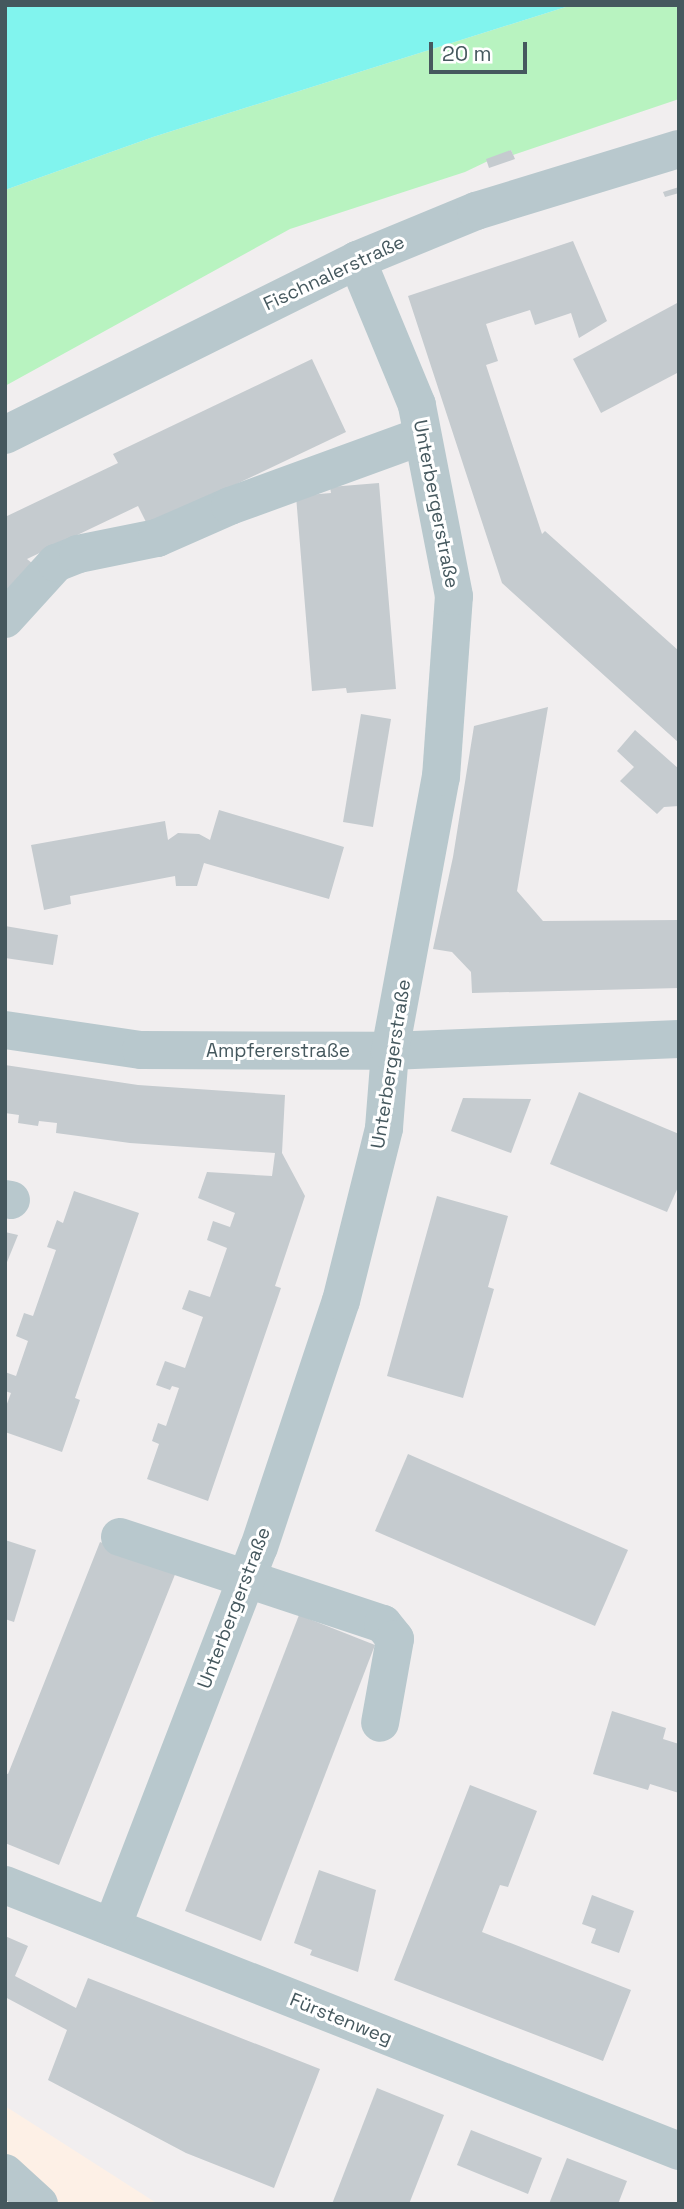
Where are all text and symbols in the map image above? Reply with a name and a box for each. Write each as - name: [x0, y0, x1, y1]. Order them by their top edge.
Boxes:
- scale bar: [432, 28, 530, 72]
- text: 20 m: [442, 40, 492, 67]
- street label: Fischnalerstraße: [260, 230, 408, 316]
- street label: Unterbergerstraße: [408, 418, 464, 590]
- street label: Unterbergerstraße: [366, 978, 416, 1150]
- street label: Ampfererstraße: [206, 1040, 350, 1062]
- street label: Unterbergerstraße: [193, 1524, 275, 1692]
- street label: Fürstenweg: [287, 1988, 395, 2050]

